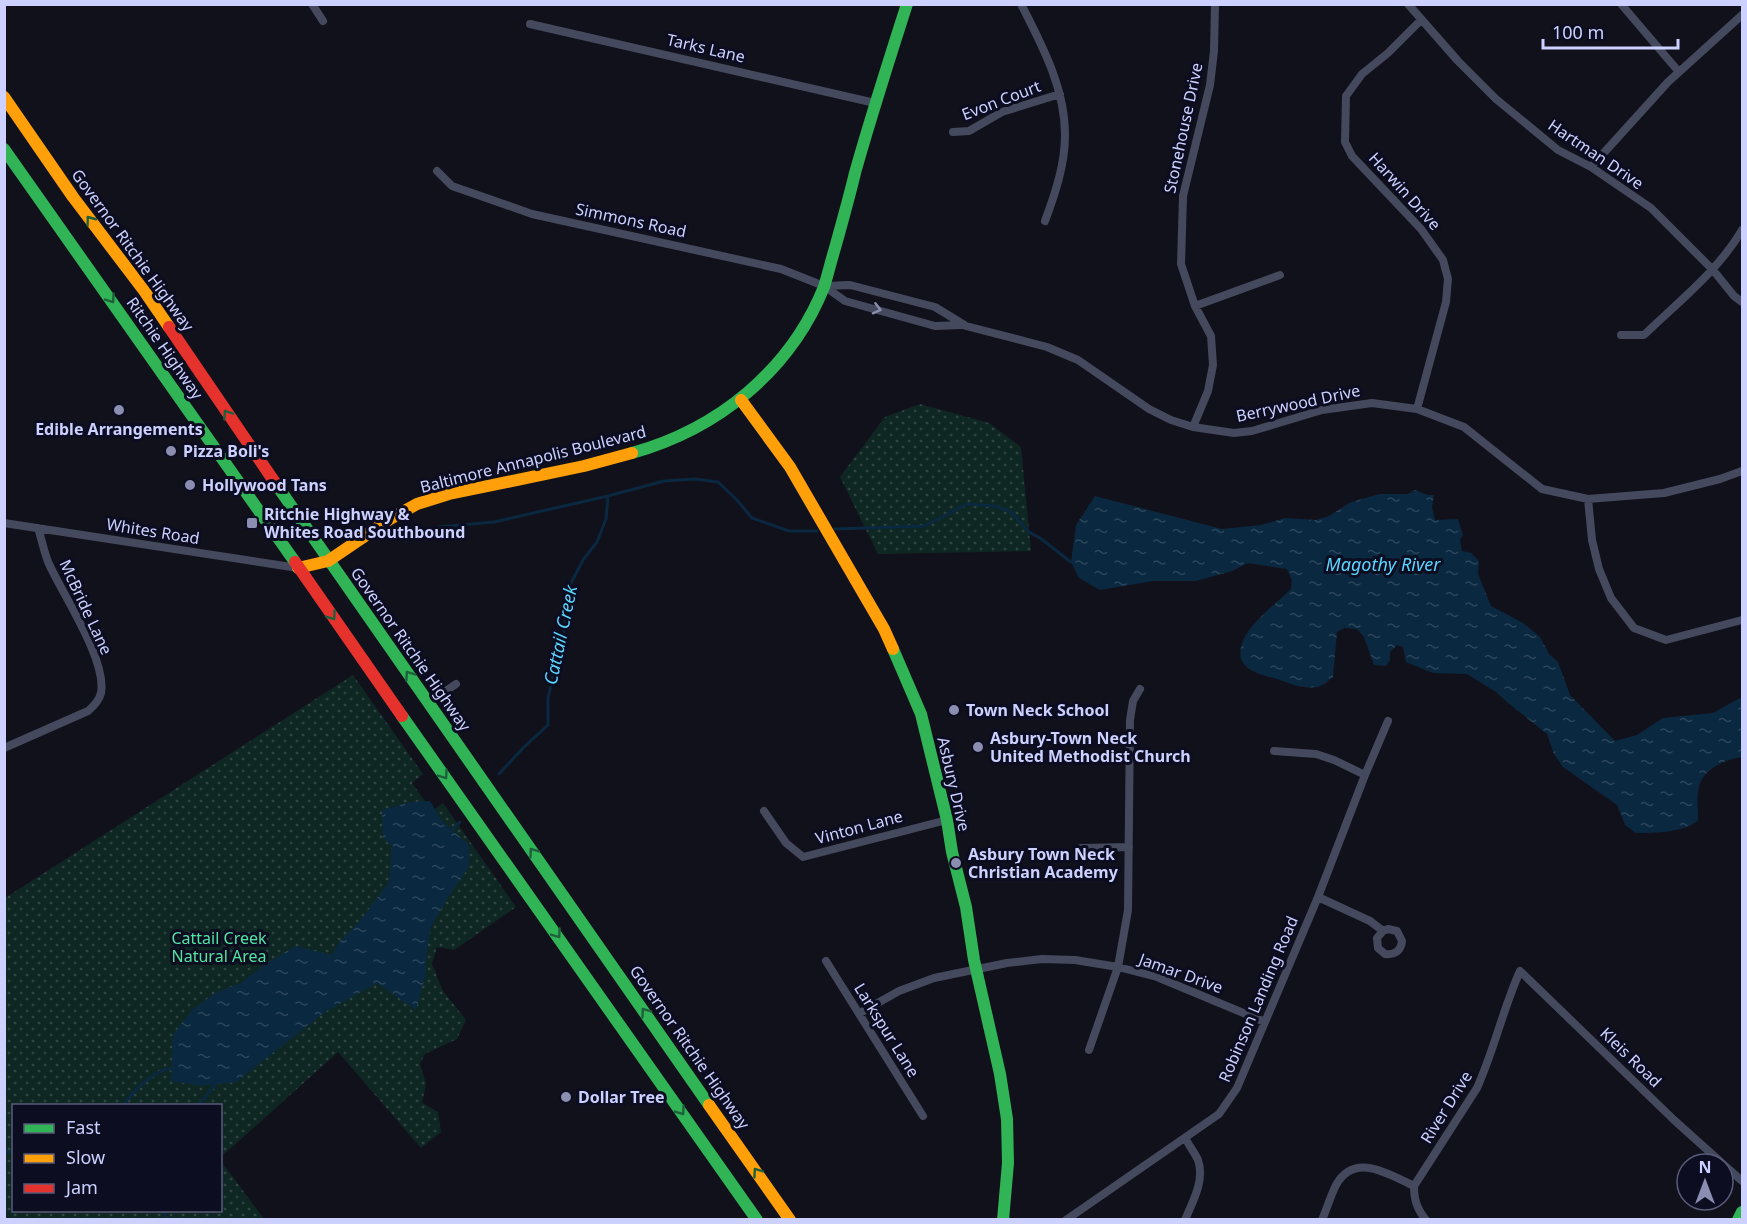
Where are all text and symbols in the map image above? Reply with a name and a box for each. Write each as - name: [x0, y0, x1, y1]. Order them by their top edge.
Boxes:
- scale bar: [1543, 12, 1678, 50]
- text: 100 m: [1552, 20, 1604, 44]
- street label: Tarks Lane: [665, 28, 747, 68]
- street label: Stonehouse Drive: [1158, 61, 1208, 195]
- street label: Evon Court: [958, 75, 1044, 125]
- street label: Hartman Drive: [1544, 114, 1648, 194]
- street label: Harwin Drive: [1364, 147, 1446, 235]
- street label: Governor Ritchie Highway: [67, 165, 200, 336]
- street label: Simmons Road: [574, 198, 688, 242]
- one-way arrow: [87, 215, 98, 226]
- street label: Ritchie Highway: [122, 292, 209, 404]
- one-way arrow: [104, 293, 115, 304]
- one-way arrow: [872, 302, 882, 315]
- street label: Berrywood Drive: [1234, 379, 1362, 427]
- marker: Edible Arrangements: [112, 403, 126, 417]
- one-way arrow: [223, 409, 234, 420]
- place label: Edible Arrangements: [35, 418, 203, 440]
- street label: Baltimore Annapolis Boulevard: [418, 420, 648, 498]
- place label: Pizza Boli's: [183, 440, 269, 462]
- marker: Pizza Boli's: [164, 444, 178, 458]
- place label: Hollywood Tans: [202, 474, 327, 496]
- marker: Hollywood Tans: [183, 478, 197, 492]
- place label: Ritchie Highway & Whites Road Southbound: [264, 503, 465, 543]
- street label: Whites Road: [105, 513, 201, 549]
- marker: Ritchie Highway & Whites Road Southbound: [245, 516, 259, 530]
- water label: Magothy River: [1326, 552, 1441, 576]
- street label: McBride Lane: [54, 556, 118, 658]
- street label: Governor Ritchie Highway: [346, 563, 476, 736]
- water label: Cattail Creek: [538, 582, 583, 687]
- one-way arrow: [325, 609, 336, 620]
- one-way arrow: [405, 671, 416, 682]
- place label: Town Neck School: [966, 699, 1109, 721]
- marker: Town Neck School: [947, 703, 961, 717]
- place label: Asbury-Town Neck United Methodist Church: [990, 727, 1191, 767]
- street label: Asbury Drive: [932, 735, 976, 833]
- marker: Asbury-Town Neck United Methodist Church: [971, 740, 985, 754]
- one-way arrow: [437, 768, 448, 779]
- street label: Vinton Lane: [813, 805, 905, 849]
- place label: Asbury Town Neck Christian Academy: [968, 843, 1119, 883]
- one-way arrow: [529, 848, 540, 859]
- marker: Asbury Town Neck Christian Academy: [949, 856, 963, 870]
- street label: Robinson Landing Road: [1213, 913, 1303, 1085]
- park label: Cattail Creek Natural Area: [171, 927, 267, 967]
- one-way arrow: [550, 928, 561, 939]
- street label: Jamar Drive: [1134, 947, 1226, 998]
- street label: Governor Ritchie Highway: [625, 961, 755, 1134]
- street label: Larkspur Lane: [849, 979, 925, 1081]
- one-way arrow: [641, 1007, 652, 1018]
- street label: Kleis Road: [1595, 1022, 1667, 1092]
- street label: River Drive: [1415, 1067, 1477, 1147]
- place label: Dollar Tree: [578, 1086, 665, 1108]
- marker: Dollar Tree: [559, 1090, 573, 1104]
- legend: [12, 1104, 222, 1212]
- one-way arrow: [674, 1104, 685, 1115]
- text: Fast: [66, 1115, 101, 1139]
- text: Slow: [66, 1145, 105, 1169]
- north arrow: [1675, 1152, 1735, 1212]
- text: N: [1698, 1156, 1712, 1178]
- one-way arrow: [753, 1167, 764, 1178]
- text: Jam: [64, 1175, 98, 1199]

